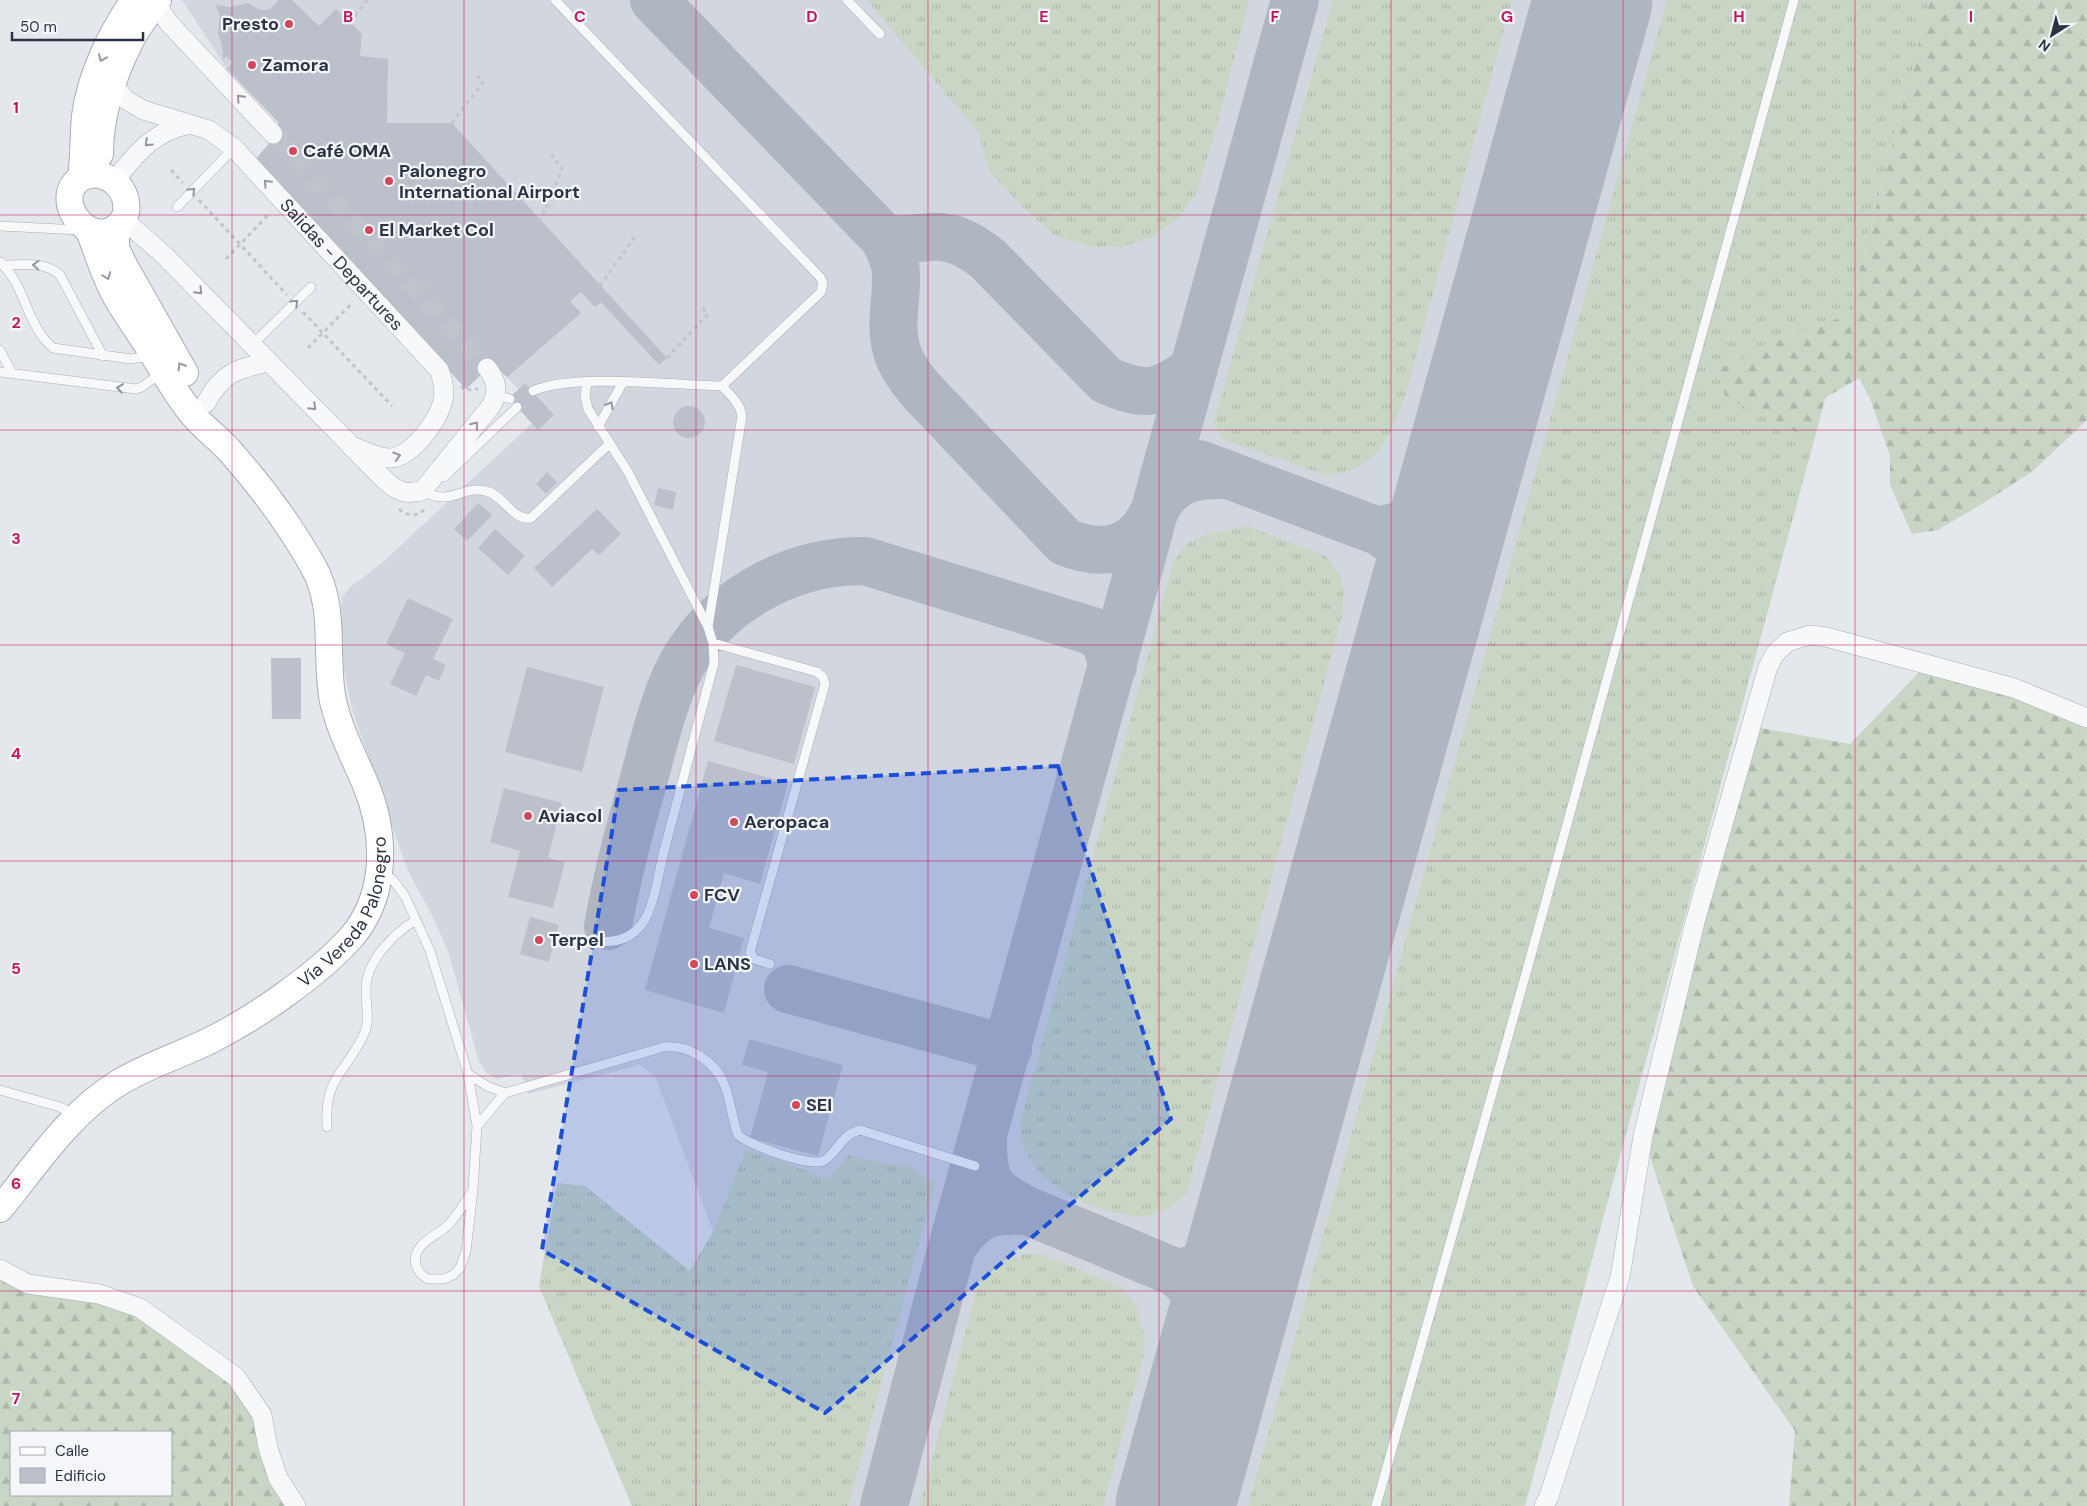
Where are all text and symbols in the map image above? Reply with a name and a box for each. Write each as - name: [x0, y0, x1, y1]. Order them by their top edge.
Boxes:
- text: B: [343, 6, 353, 27]
- text: C: [574, 6, 586, 27]
- text: D: [806, 6, 818, 27]
- text: E: [1039, 6, 1049, 27]
- text: F: [1271, 6, 1280, 27]
- text: G: [1501, 6, 1513, 27]
- text: H: [1733, 6, 1745, 27]
- text: I: [1969, 6, 1973, 27]
- scale bar: [12, 10, 144, 42]
- north arrow: [2027, 10, 2077, 60]
- place label: Presto: [222, 12, 279, 36]
- text: 50 m: [20, 17, 57, 37]
- marker: Presto: [283, 18, 295, 30]
- text: N: [2035, 35, 2054, 56]
- one-way arrow: [98, 53, 109, 62]
- place label: Zamora: [262, 53, 329, 77]
- marker: Zamora: [246, 59, 258, 71]
- one-way arrow: [237, 95, 246, 104]
- text: 1: [13, 97, 19, 118]
- one-way arrow: [145, 137, 154, 146]
- place label: Café OMA: [303, 139, 391, 163]
- marker: Café OMA: [287, 145, 299, 157]
- place label: Palonegro International Airport: [399, 159, 580, 204]
- marker: Palonegro International Airport: [383, 175, 395, 187]
- one-way arrow: [264, 180, 273, 189]
- one-way arrow: [186, 188, 195, 197]
- street label: Salidas - Departures: [275, 193, 409, 336]
- place label: El Market Col: [379, 218, 494, 242]
- marker: El Market Col: [363, 224, 375, 236]
- one-way arrow: [31, 260, 39, 271]
- one-way arrow: [101, 271, 111, 280]
- one-way arrow: [193, 285, 202, 294]
- one-way arrow: [289, 299, 298, 308]
- text: 2: [11, 312, 21, 333]
- one-way arrow: [177, 363, 187, 372]
- one-way arrow: [115, 383, 123, 394]
- one-way arrow: [604, 401, 614, 410]
- one-way arrow: [307, 402, 316, 411]
- one-way arrow: [470, 422, 478, 431]
- one-way arrow: [393, 451, 401, 461]
- text: 3: [11, 528, 21, 549]
- text: 4: [11, 743, 21, 764]
- place label: Aviacol: [538, 804, 602, 828]
- marker: Aviacol: [522, 810, 534, 822]
- place label: Aeropaca: [744, 810, 829, 834]
- marker: Aeropaca: [728, 816, 740, 828]
- street label: Vía Vereda Palonegro: [293, 836, 392, 993]
- place label: FCV: [704, 883, 740, 907]
- marker: FCV: [688, 889, 700, 901]
- place label: Terpel: [549, 928, 604, 952]
- marker: Terpel: [533, 934, 545, 946]
- place label: LANS: [704, 952, 751, 976]
- text: 5: [11, 958, 21, 979]
- marker: LANS: [688, 958, 700, 970]
- place label: SEI: [806, 1093, 832, 1117]
- marker: SEI: [790, 1099, 802, 1111]
- text: 6: [11, 1173, 21, 1194]
- text: 7: [12, 1388, 21, 1409]
- legend: [10, 1431, 172, 1496]
- text: Calle: [55, 1441, 89, 1461]
- text: Edificio: [55, 1466, 106, 1486]

